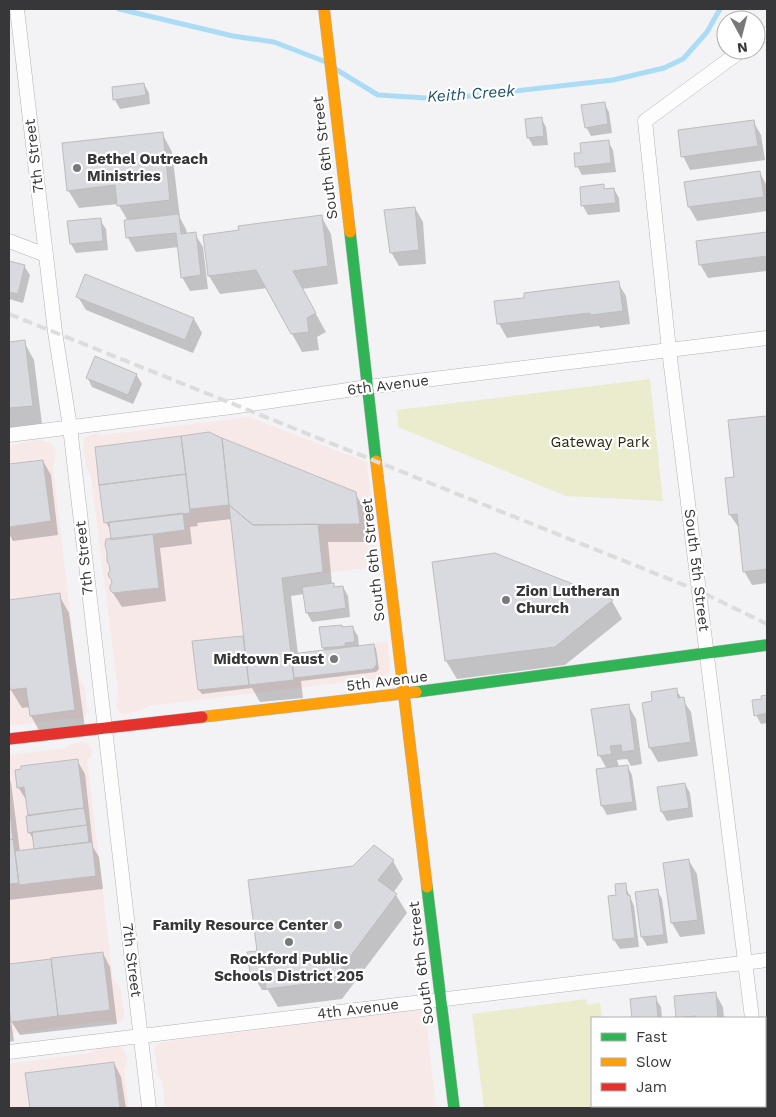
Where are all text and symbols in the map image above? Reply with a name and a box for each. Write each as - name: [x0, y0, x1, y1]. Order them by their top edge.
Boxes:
- north arrow: [716, 10, 766, 60]
- text: N: [736, 39, 749, 56]
- water label: Keith Creek: [427, 81, 517, 106]
- street label: South 6th Street: [308, 95, 341, 220]
- street label: 7th Street: [20, 117, 47, 194]
- place label: Bethel Outreach Ministries: [87, 150, 208, 185]
- marker: Bethel Outreach Ministries: [71, 162, 83, 174]
- street label: 6th Avenue: [346, 371, 430, 399]
- park label: Gateway Park: [551, 433, 650, 451]
- street label: South 6th Street: [358, 497, 388, 622]
- street label: South 5th Street: [681, 508, 714, 633]
- street label: 7th Street: [71, 519, 97, 596]
- place label: Zion Lutheran Church: [516, 582, 620, 617]
- marker: Zion Lutheran Church: [500, 594, 512, 606]
- place label: Midtown Faust: [213, 650, 324, 668]
- marker: Midtown Faust: [328, 653, 340, 665]
- street label: 5th Avenue: [345, 667, 429, 695]
- street label: South 6th Street: [404, 900, 437, 1025]
- place label: Family Resource Center: [152, 916, 329, 934]
- marker: Family Resource Center: [332, 919, 344, 931]
- street label: 7th Street: [119, 922, 146, 999]
- marker: Rockford Public Schools District 205: [283, 936, 295, 948]
- place label: Rockford Public Schools District 205: [214, 950, 364, 985]
- street label: 4th Avenue: [316, 995, 400, 1023]
- legend: [591, 1017, 766, 1107]
- text: Fast: [636, 1028, 668, 1046]
- text: Slow: [636, 1053, 672, 1071]
- text: Jam: [636, 1078, 667, 1096]

